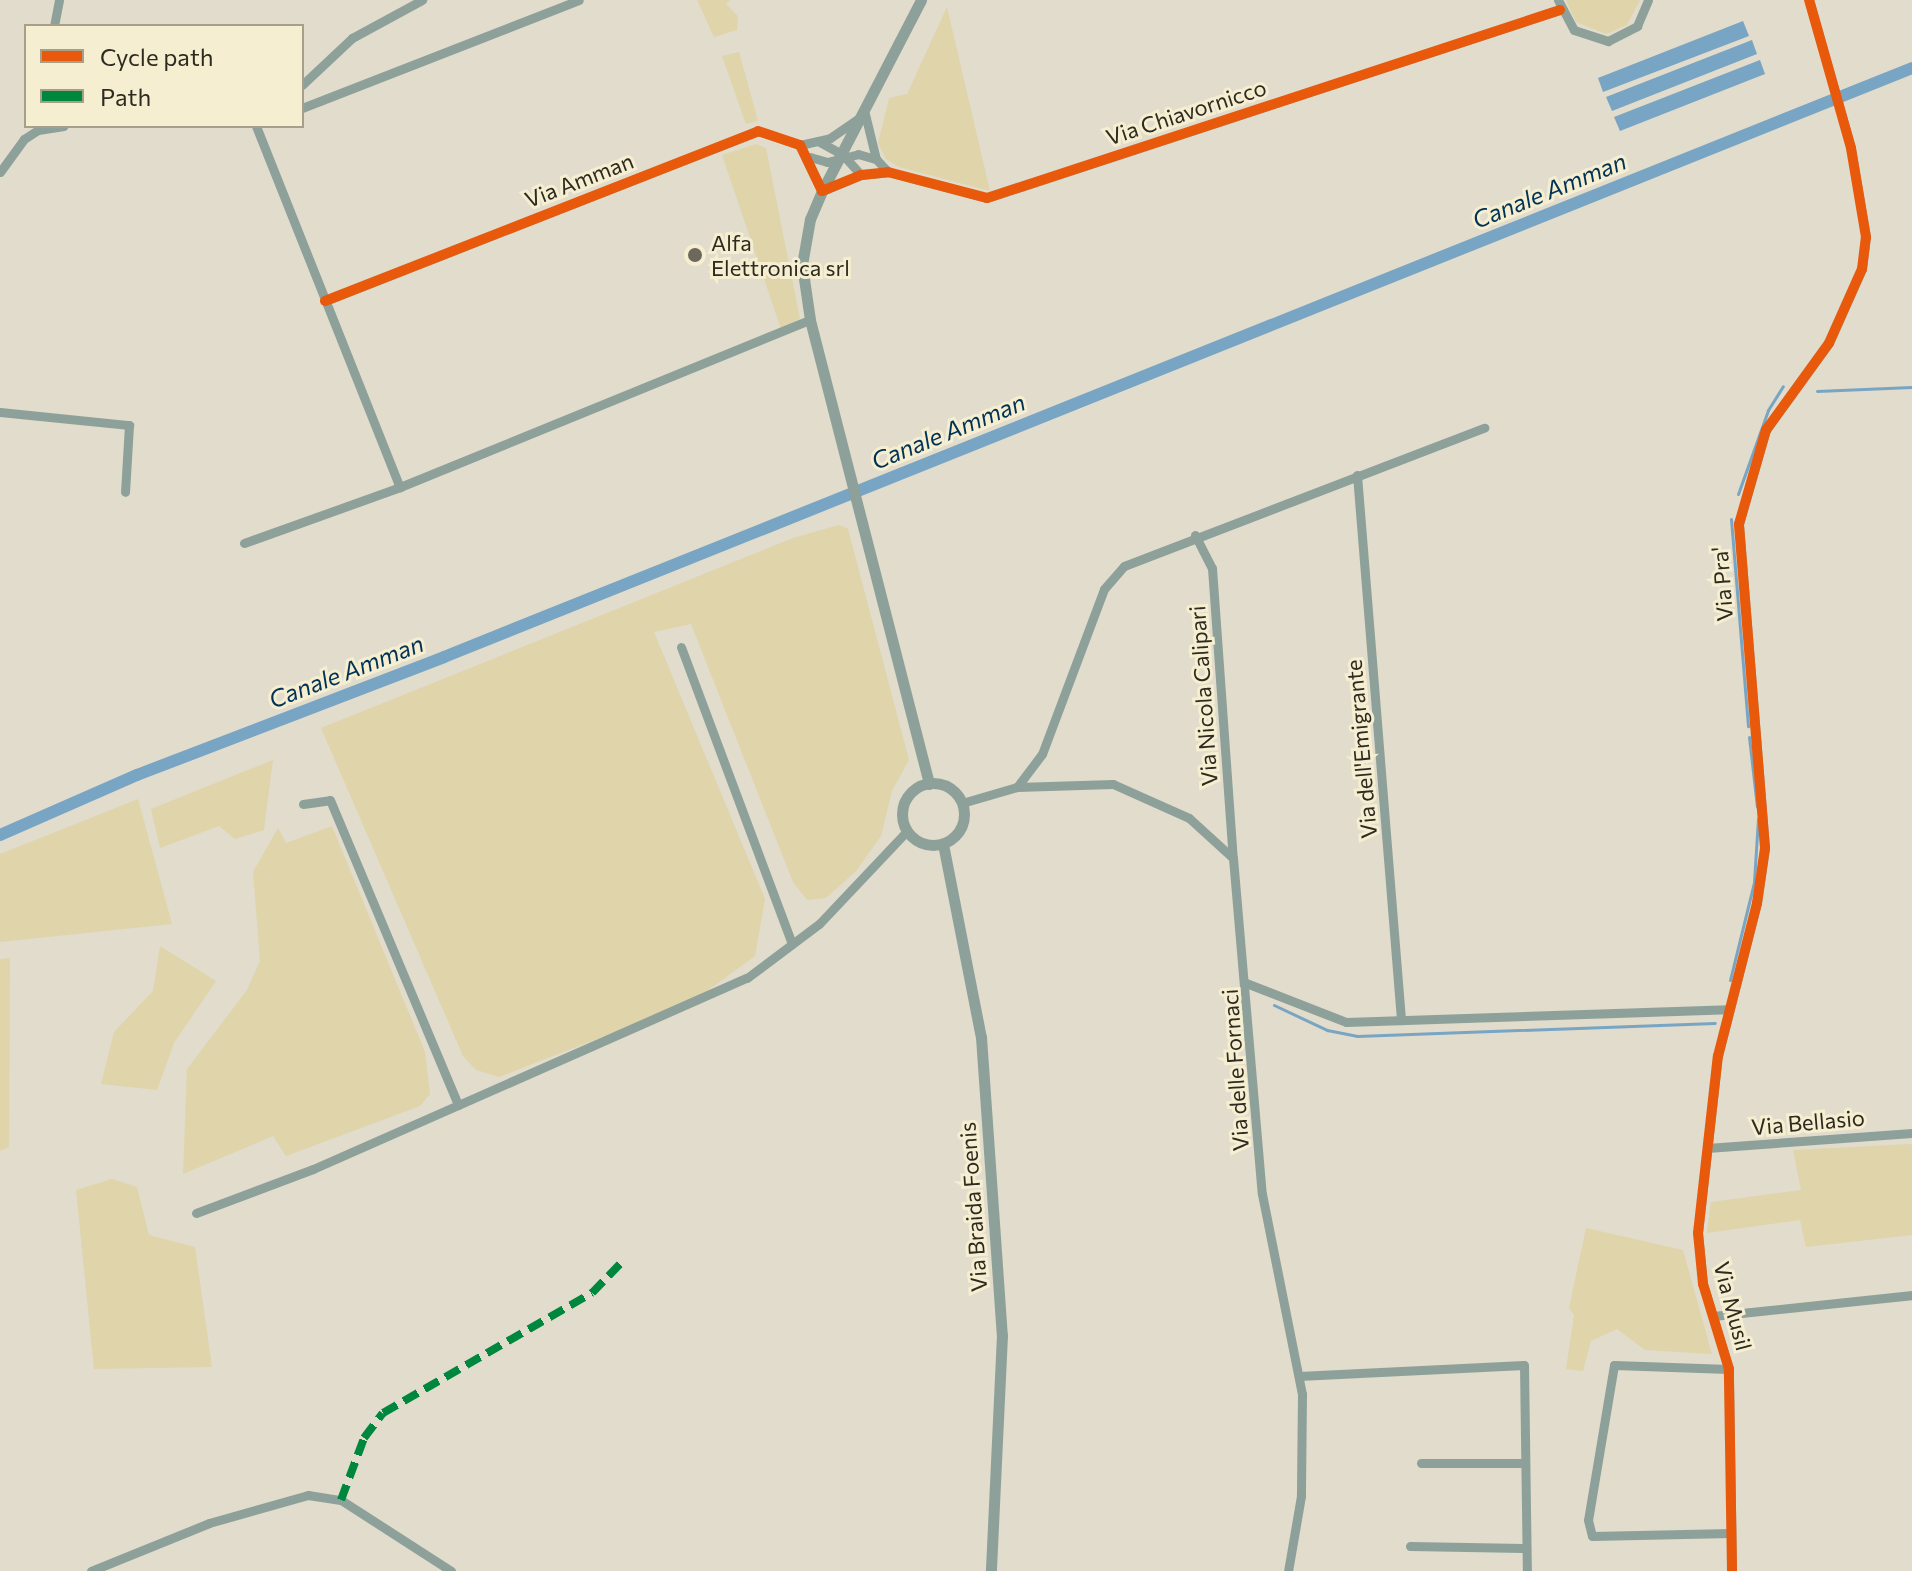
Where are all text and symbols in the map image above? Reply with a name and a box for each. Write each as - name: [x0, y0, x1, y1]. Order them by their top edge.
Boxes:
- legend: [24, 24, 304, 128]
- text: Cycle path: [100, 42, 214, 71]
- street label: Via Chiavornicco: [1102, 74, 1270, 150]
- text: Path: [100, 82, 151, 111]
- water label: Canale Amman: [1468, 146, 1630, 234]
- street label: Via Amman: [521, 147, 637, 213]
- place label: Alfa Elettronica srl: [711, 229, 850, 280]
- marker: Alfa Elettronica srl: [686, 246, 704, 264]
- water label: Canale Amman: [867, 387, 1029, 475]
- street label: Via Pra': [1706, 546, 1738, 622]
- street label: Via Nicola Calipari: [1184, 605, 1222, 787]
- water label: Canale Amman: [265, 628, 427, 714]
- street label: Via dell'Emigrante: [1340, 658, 1382, 840]
- street label: Via delle Fornaci: [1216, 988, 1254, 1152]
- street label: Via Bellasio: [1750, 1104, 1866, 1140]
- street label: Via Braida Foenis: [954, 1121, 992, 1293]
- street label: Via Musil: [1708, 1259, 1758, 1353]

